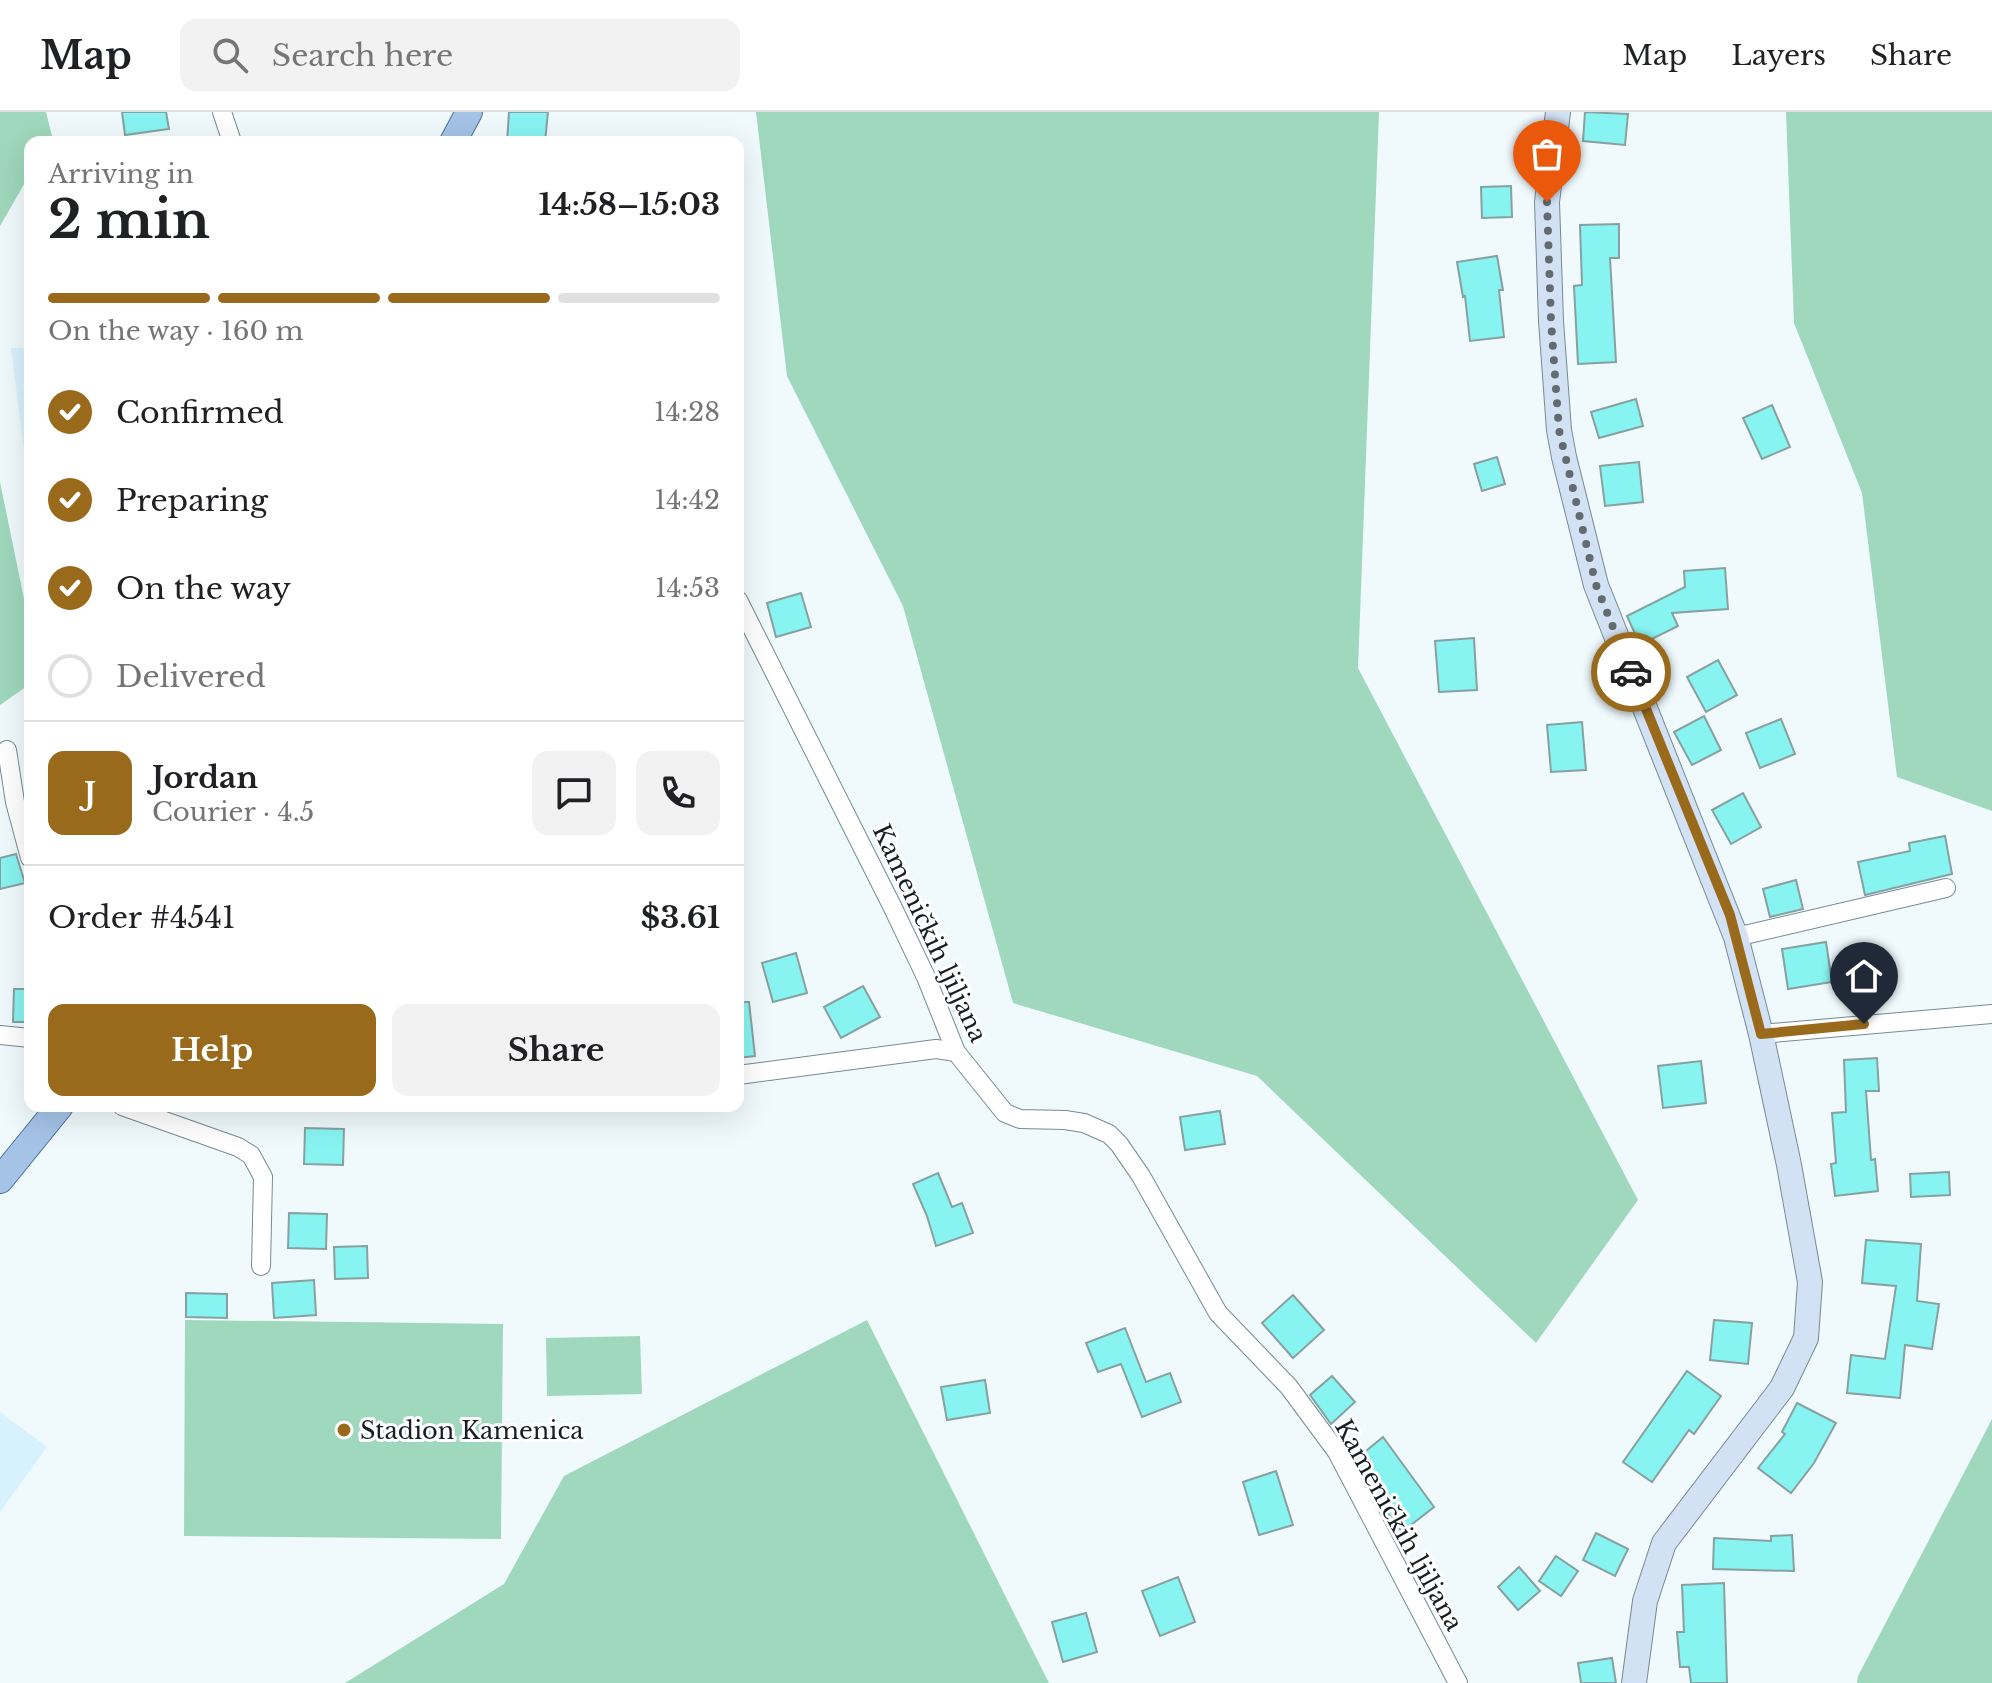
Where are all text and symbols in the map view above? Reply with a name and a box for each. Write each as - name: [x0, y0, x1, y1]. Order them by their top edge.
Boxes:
- search box: [180, 19, 740, 91]
- text: Map: [40, 32, 132, 79]
- icon: search: [208, 33, 252, 77]
- text: Search here: [272, 37, 453, 74]
- text: Map: [1622, 38, 1687, 73]
- text: Layers: [1731, 38, 1826, 73]
- text: Share: [1870, 38, 1952, 73]
- pin: [1513, 120, 1581, 202]
- icon: bag: [1525, 132, 1569, 176]
- text: Arriving in: [48, 158, 194, 190]
- text: 14:58–15:03: [538, 186, 720, 223]
- text: 2 min: [48, 188, 210, 252]
- text: On the way · 160 m: [48, 315, 303, 347]
- icon: check: [48, 390, 92, 434]
- text: Confirmed: [116, 394, 284, 431]
- text: 14:28: [654, 396, 720, 428]
- icon: check: [48, 478, 92, 522]
- text: Preparing: [116, 482, 268, 519]
- text: 14:42: [655, 484, 720, 516]
- icon: check: [48, 566, 92, 610]
- text: On the way: [116, 570, 291, 607]
- text: 14:53: [655, 572, 720, 604]
- courier: [1591, 632, 1671, 712]
- icon: car: [1609, 650, 1653, 694]
- text: Delivered: [116, 658, 266, 695]
- button: chat: [532, 751, 616, 835]
- button: phone: [636, 751, 720, 835]
- text: Jordan: [152, 759, 258, 796]
- text: J: [84, 775, 96, 812]
- text: Courier · 4.5: [152, 796, 314, 828]
- street label: Kameničkih ljiljana: [867, 819, 994, 1047]
- text: Order #4541: [48, 899, 235, 936]
- text: $3.61: [641, 899, 720, 936]
- pin: [1830, 942, 1898, 1024]
- icon: home: [1842, 954, 1886, 998]
- button: Help: [48, 1004, 376, 1096]
- button: Share: [392, 1004, 720, 1096]
- street label: Kameničkih ljiljana: [1329, 1414, 1469, 1636]
- place label: Stadion Kamenica: [360, 1416, 584, 1445]
- marker: Stadion Kamenica: [335, 1421, 353, 1439]

